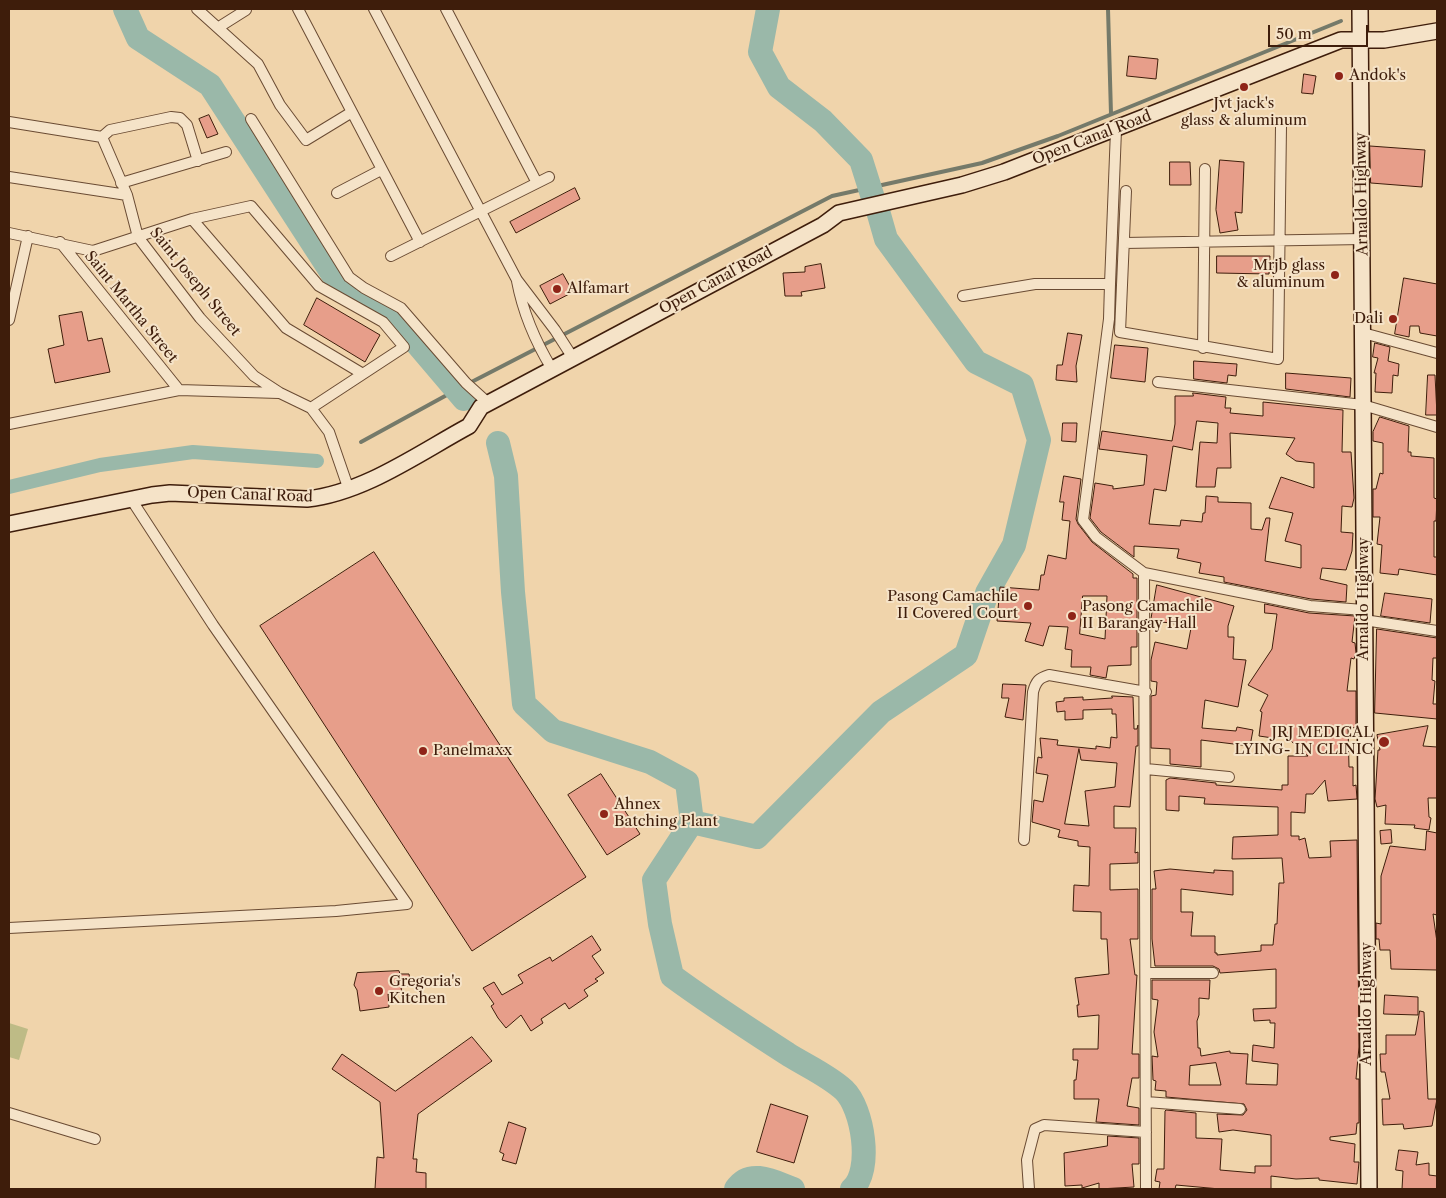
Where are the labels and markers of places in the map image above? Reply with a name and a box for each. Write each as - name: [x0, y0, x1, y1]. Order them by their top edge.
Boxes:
- place label: Andok's: [1349, 67, 1406, 85]
- marker: Andok's: [1333, 70, 1345, 82]
- marker: Jvt jack's glass & aluminum: [1238, 81, 1250, 93]
- place label: Jvt jack's glass & aluminum: [1181, 95, 1307, 130]
- place label: Mrjb glass & aluminum: [1236, 257, 1325, 292]
- marker: Mrjb glass & aluminum: [1329, 269, 1341, 281]
- place label: Alfamart: [567, 280, 629, 298]
- marker: Alfamart: [551, 283, 563, 295]
- place label: Dali: [1354, 310, 1383, 328]
- marker: Dali: [1387, 313, 1399, 325]
- place label: Pasong Camachile II Covered Court: [887, 588, 1018, 623]
- place label: Pasong Camachile II Barangay Hall: [1082, 598, 1213, 633]
- marker: Pasong Camachile II Covered Court: [1022, 600, 1034, 612]
- marker: Pasong Camachile II Barangay Hall: [1066, 610, 1078, 622]
- place label: JRJ MEDICAL LYING- IN CLINIC: [1234, 724, 1373, 759]
- marker: JRJ MEDICAL LYING- IN CLINIC: [1377, 735, 1391, 749]
- place label: Panelmaxx: [433, 742, 512, 760]
- marker: Panelmaxx: [417, 745, 429, 757]
- place label: Ahnex Batching Plant: [614, 796, 718, 831]
- marker: Ahnex Batching Plant: [598, 808, 610, 820]
- place label: Gregoria's Kitchen: [389, 973, 461, 1008]
- marker: Gregoria's Kitchen: [373, 985, 385, 997]

